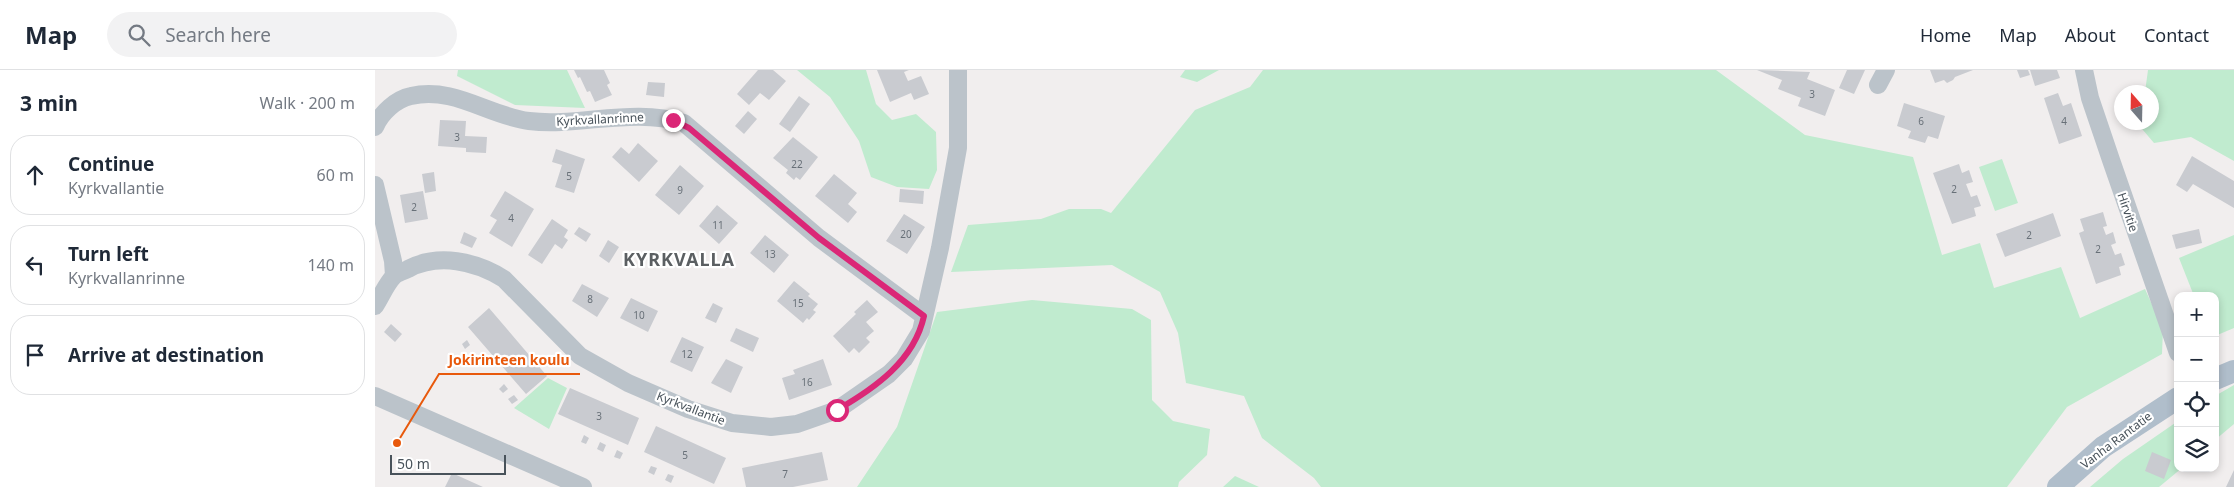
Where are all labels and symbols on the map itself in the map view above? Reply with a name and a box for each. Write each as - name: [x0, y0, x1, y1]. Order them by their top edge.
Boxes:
- north arrow: [2114, 85, 2159, 130]
- house number: 3: [1809, 87, 1815, 101]
- street label: Kyrkvallanrinne: [556, 108, 644, 130]
- route end: [662, 109, 685, 132]
- house number: 6: [1918, 114, 1924, 128]
- house number: 4: [2061, 114, 2067, 128]
- house number: 3: [454, 130, 460, 144]
- house number: 22: [791, 157, 803, 171]
- house number: 5: [566, 169, 572, 183]
- house number: 2: [1951, 182, 1957, 196]
- house number: 9: [677, 183, 683, 197]
- street label: Hirvitie: [2113, 190, 2143, 234]
- house number: 2: [411, 200, 417, 214]
- house number: 4: [508, 211, 514, 225]
- house number: 11: [712, 218, 724, 232]
- house number: 20: [900, 227, 912, 241]
- house number: 2: [2026, 228, 2032, 242]
- house number: 2: [2095, 242, 2101, 256]
- district label: KYRKVALLA: [623, 247, 735, 271]
- house number: 13: [764, 247, 776, 261]
- house number: 8: [587, 292, 593, 306]
- house number: 15: [792, 296, 804, 310]
- house number: 10: [633, 308, 645, 322]
- callout: Jokirinteen koulu: [439, 345, 580, 374]
- house number: 12: [681, 347, 693, 361]
- text: Jokirinteen koulu: [446, 350, 570, 369]
- house number: 16: [801, 375, 813, 389]
- street label: Kyrkvallantie: [654, 387, 728, 429]
- route start: [826, 399, 849, 422]
- street label: Vanha Rantatie: [2077, 407, 2155, 472]
- house number: 3: [596, 409, 602, 423]
- house number: 5: [682, 448, 688, 462]
- scale bar: [390, 452, 506, 475]
- house number: 7: [782, 467, 788, 481]

